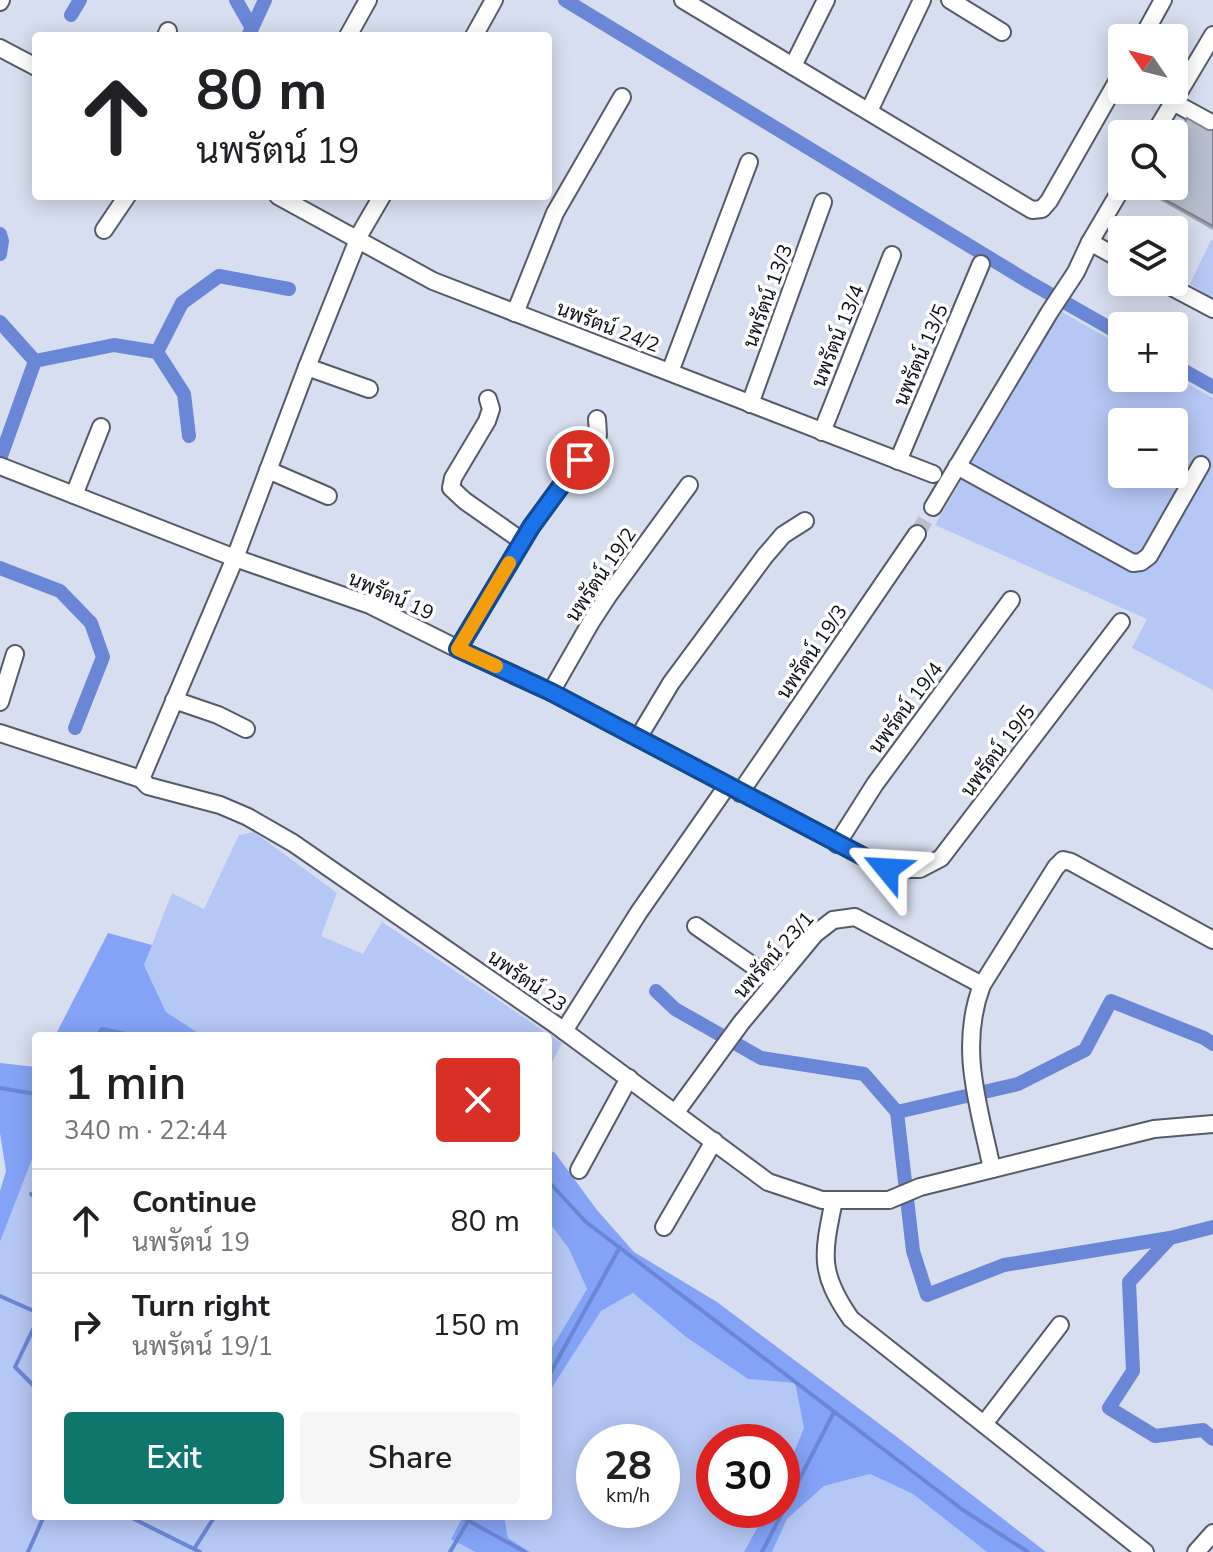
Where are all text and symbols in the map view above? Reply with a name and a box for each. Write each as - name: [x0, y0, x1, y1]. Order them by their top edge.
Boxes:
- north arrow: [1108, 24, 1188, 104]
- map controls: [1108, 24, 1188, 488]
- text: 80 m: [196, 52, 327, 129]
- icon: ahead: [64, 64, 168, 168]
- button: search: [1108, 120, 1188, 200]
- text: นพรัตน์ 19: [196, 127, 360, 176]
- button: layers: [1108, 216, 1188, 296]
- street label: นพรัตน์ 13/3: [736, 240, 799, 352]
- street label: นพรัตน์ 13/4: [804, 280, 871, 391]
- street label: นพรัตน์ 24/2: [553, 294, 664, 359]
- street label: นพรัตน์ 13/5: [886, 299, 955, 410]
- button: +: [1108, 312, 1188, 392]
- button: −: [1108, 408, 1188, 488]
- pin: [546, 426, 614, 494]
- icon: arrive: [558, 438, 602, 482]
- street label: นพรัตน์ 19/2: [559, 522, 643, 628]
- street label: นพรัตน์ 19: [344, 564, 438, 627]
- street label: นพรัตน์ 19/3: [770, 599, 854, 705]
- street label: นพรัตน์ 19/4: [862, 656, 949, 759]
- street label: นพรัตน์ 19/5: [954, 699, 1041, 802]
- position arrow: [845, 827, 929, 911]
- street label: นพรัตน์ 23/1: [727, 905, 820, 1004]
- street label: นพรัตน์ 23: [482, 943, 573, 1018]
- text: 1 min: [64, 1050, 186, 1116]
- button: close: [436, 1058, 520, 1142]
- text: 340 m · 22:44: [64, 1113, 227, 1148]
- text: Continue: [132, 1182, 257, 1223]
- icon: ahead: [64, 1199, 108, 1243]
- text: 80 m: [451, 1201, 520, 1242]
- text: นพรัตน์ 19: [132, 1225, 250, 1260]
- text: Turn right: [132, 1286, 270, 1327]
- icon: right: [64, 1303, 108, 1347]
- text: 150 m: [433, 1305, 520, 1346]
- text: นพรัตน์ 19/1: [132, 1329, 273, 1364]
- button: Exit: [64, 1412, 284, 1504]
- button: Share: [300, 1412, 520, 1504]
- speed limit sign: 30: [696, 1424, 800, 1528]
- text: 28: [604, 1439, 652, 1493]
- text: km/h: [606, 1482, 650, 1509]

